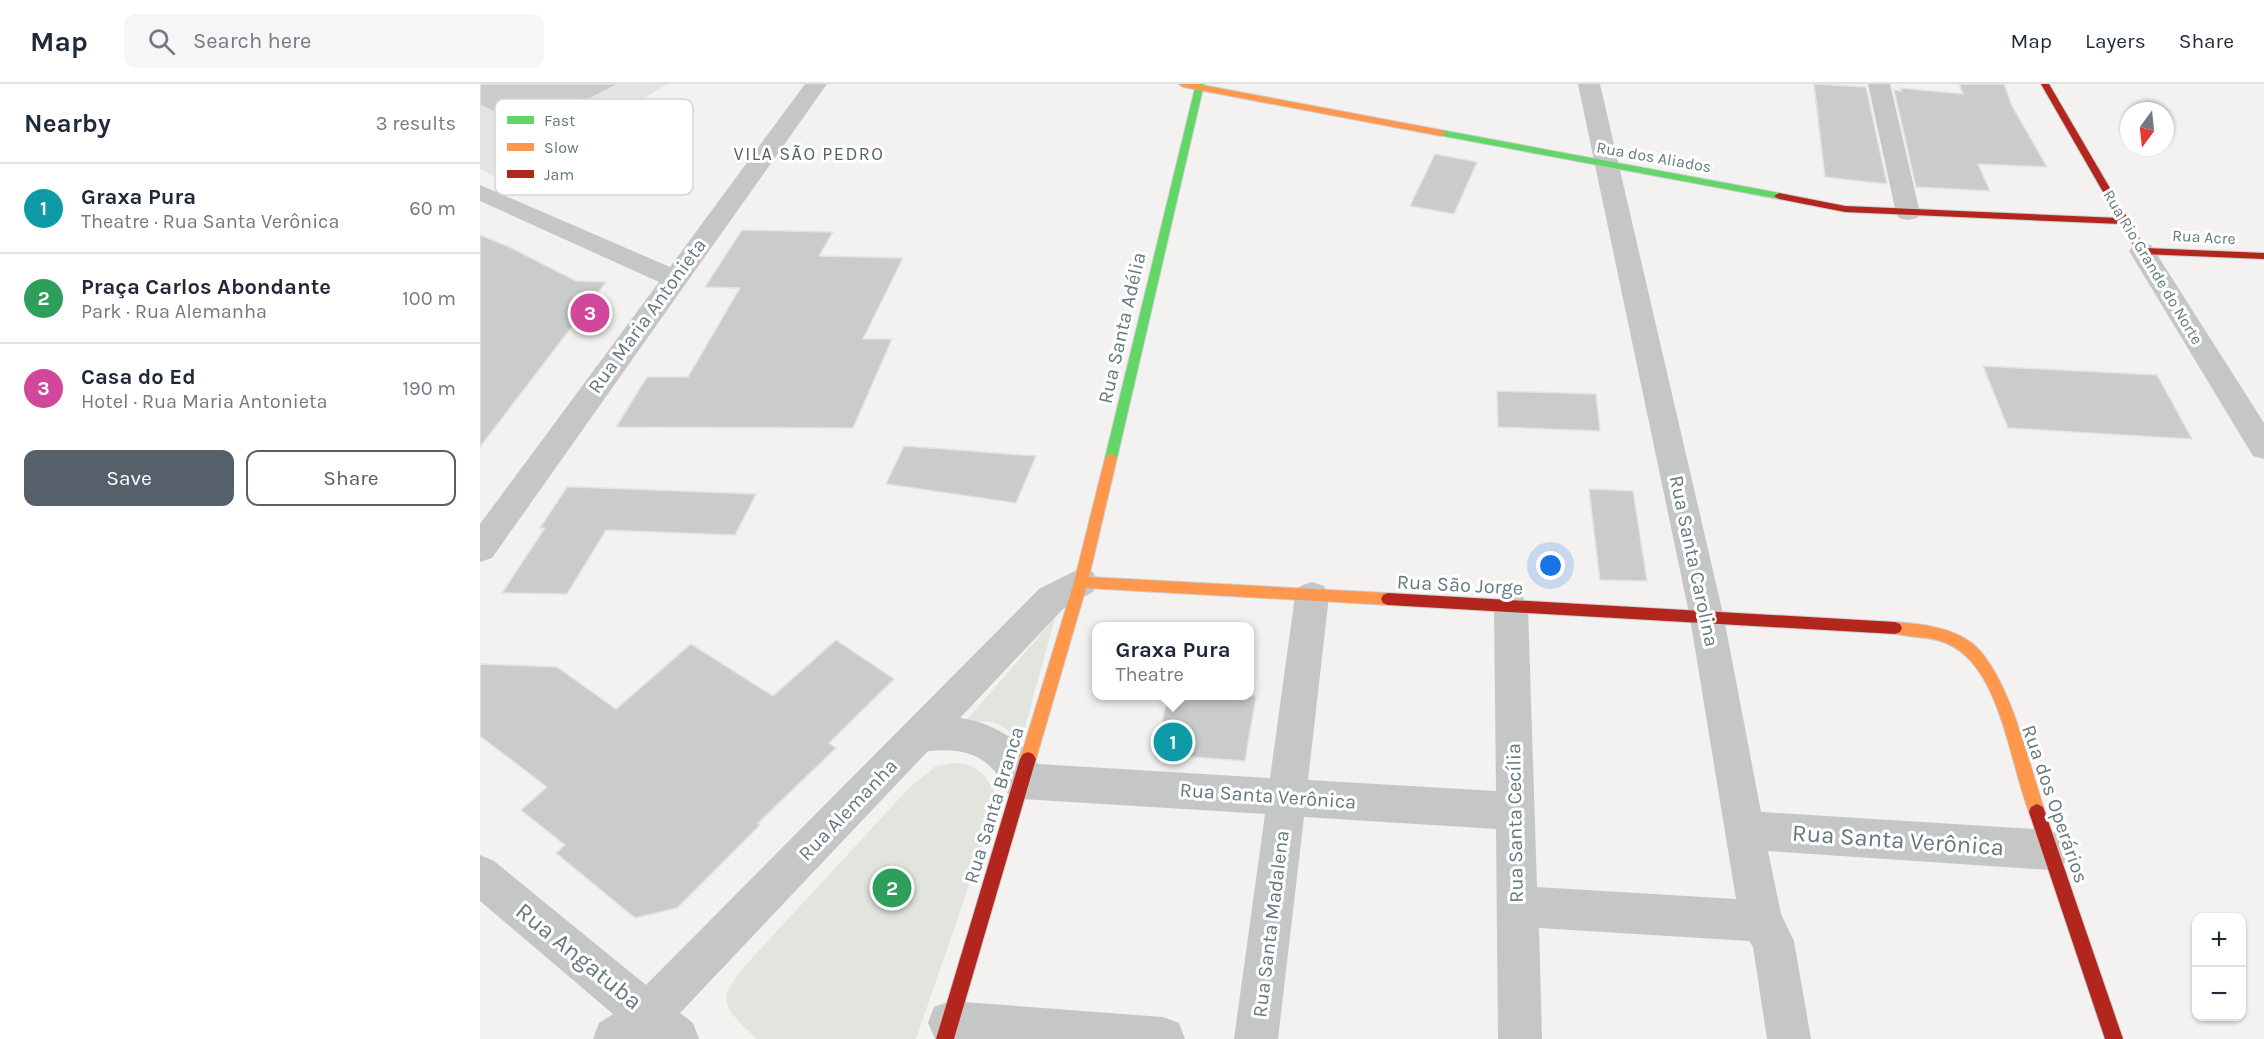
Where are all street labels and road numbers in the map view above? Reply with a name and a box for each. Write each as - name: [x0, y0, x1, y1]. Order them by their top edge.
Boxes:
- street label: Rua dos Aliados: [1595, 138, 1713, 176]
- street label: Rua Rio Grande do Norte: [2099, 186, 2207, 348]
- street label: Rua Acre: [2172, 226, 2236, 248]
- street label: Rua Maria Antonieta: [583, 234, 711, 398]
- street label: Rua Santa Adélia: [1093, 250, 1151, 406]
- street label: Rua Santa Carolina: [1665, 473, 1723, 649]
- street label: Rua São Jorge: [1396, 570, 1524, 600]
- street label: Rua dos Operários: [2017, 722, 2093, 886]
- street label: Rua Santa Branca: [959, 724, 1029, 886]
- street label: Rua Santa Cecília: [1502, 743, 1528, 903]
- street label: Rua Alemanha: [794, 754, 902, 866]
- street label: Rua Santa Verônica: [1179, 778, 1357, 814]
- street label: Rua Santa Verônica: [1791, 819, 2005, 861]
- street label: Rua Santa Madalena: [1248, 829, 1294, 1019]
- street label: Rua Angatuba: [510, 897, 648, 1015]

